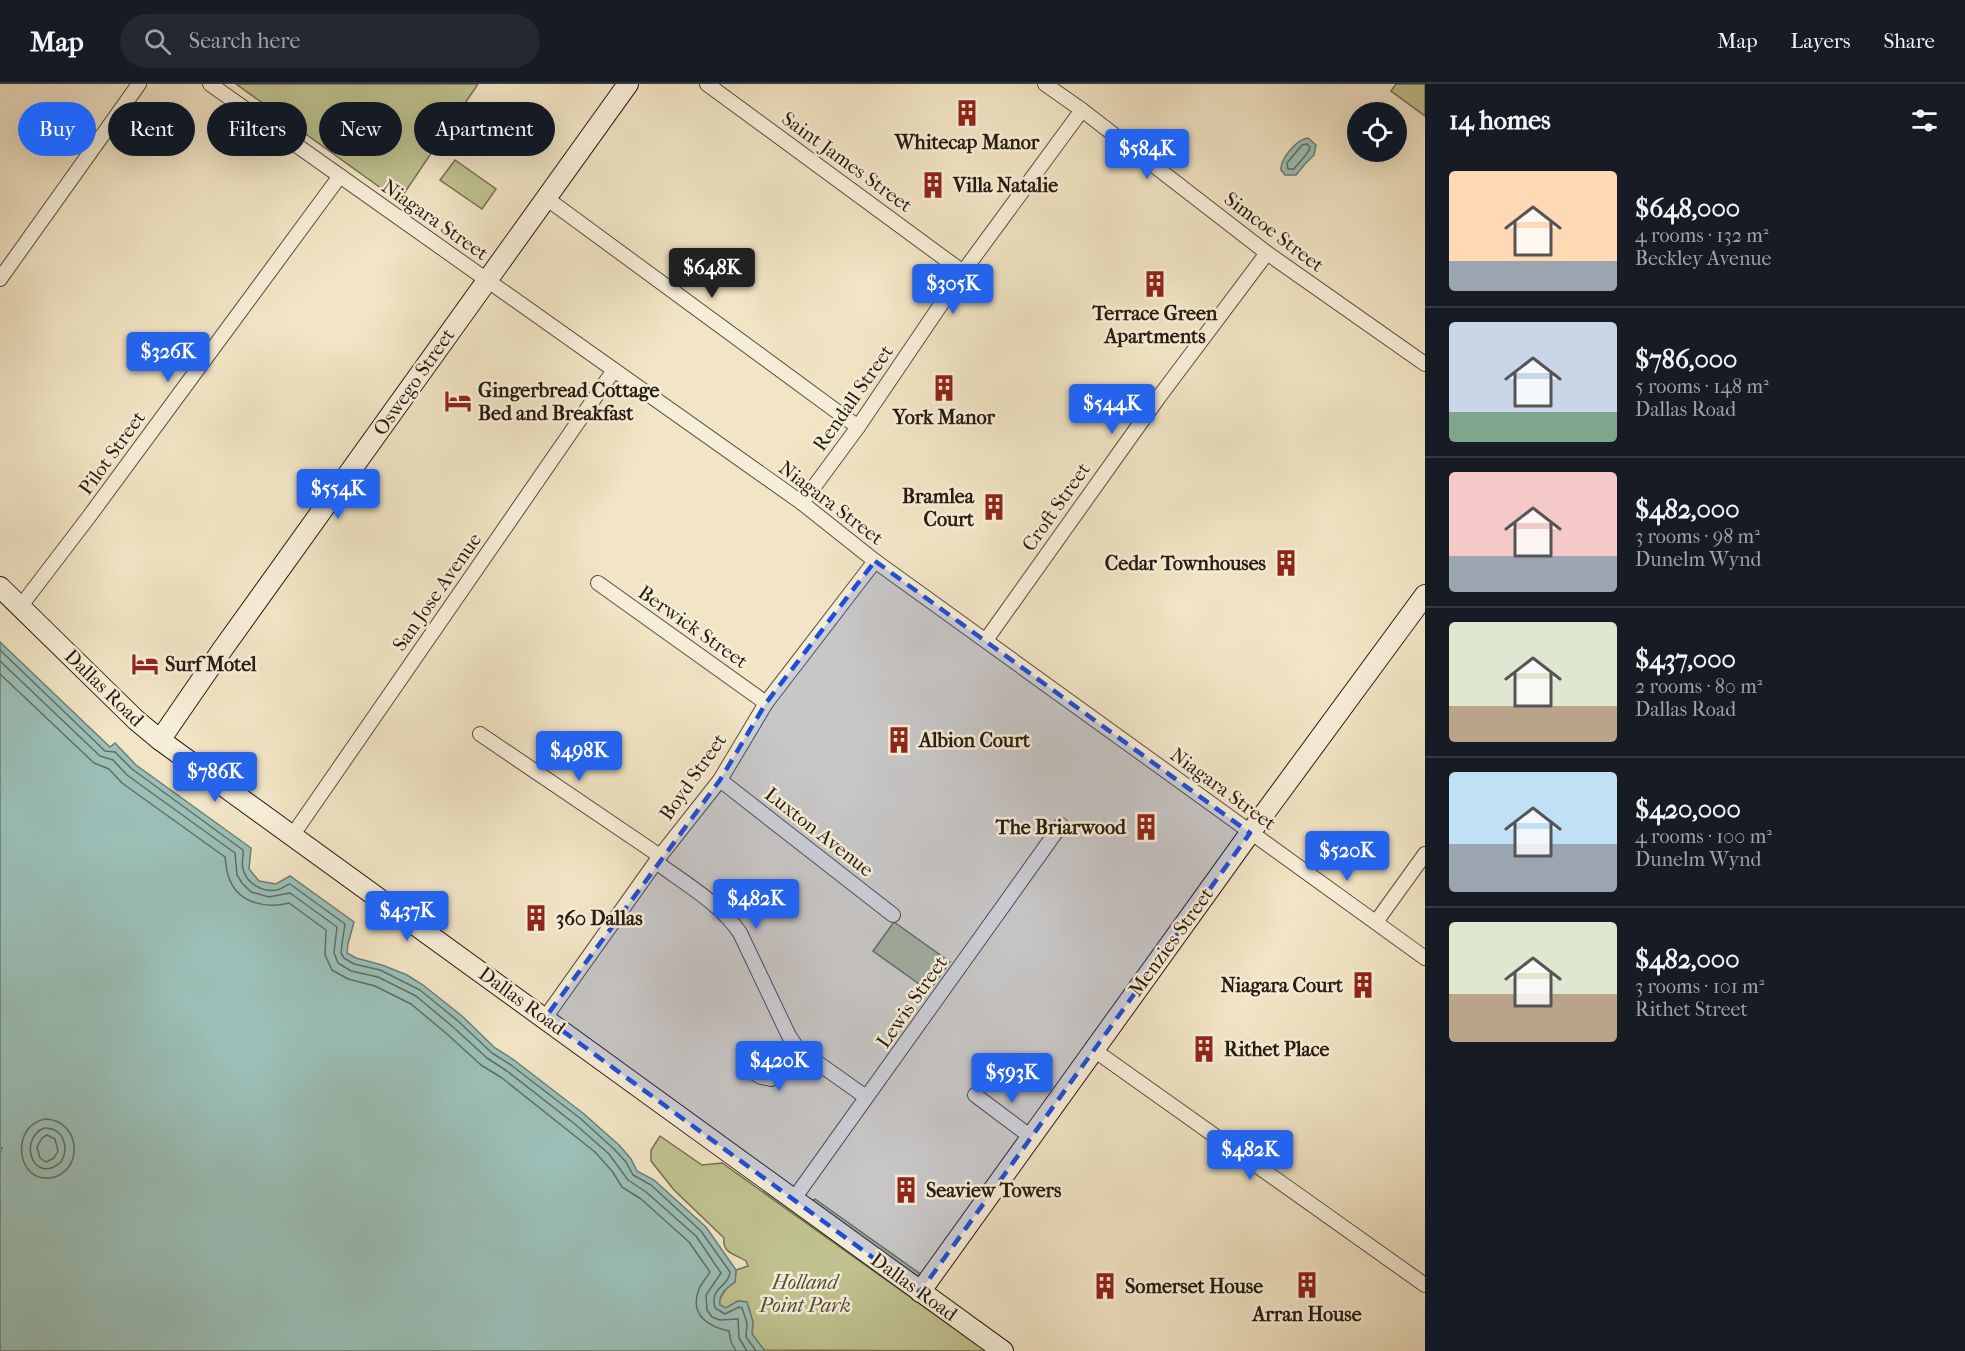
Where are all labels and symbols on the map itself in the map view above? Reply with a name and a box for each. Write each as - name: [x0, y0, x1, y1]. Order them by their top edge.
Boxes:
- building icon: Whitecap Manor: [952, 98, 982, 128]
- street label: Saint James Street: [777, 107, 917, 217]
- pin: $584K: [1105, 129, 1189, 180]
- place label: Whitecap Manor: [894, 131, 1040, 154]
- building icon: Villa Natalie: [918, 170, 948, 200]
- place label: Villa Natalie: [952, 174, 1058, 197]
- street label: Niagara Street: [377, 175, 493, 265]
- street label: Simcoe Street: [1220, 187, 1328, 277]
- pin: $648K: [670, 248, 754, 299]
- pin: $305K: [911, 264, 995, 315]
- building icon: Terrace Green Apartments: [1140, 269, 1170, 299]
- place label: Terrace Green Apartments: [1092, 302, 1218, 348]
- street label: Oswego Street: [369, 324, 459, 440]
- pin: $326K: [126, 332, 210, 383]
- street label: Rendall Street: [808, 341, 898, 455]
- building icon: York Manor: [929, 373, 959, 403]
- place label: Gingerbread Cottage Bed and Breakfast: [478, 379, 660, 425]
- pin: $544K: [1070, 384, 1154, 435]
- hotel icon: Gingerbread Cottage Bed and Breakfast: [443, 386, 473, 416]
- place label: York Manor: [892, 406, 996, 429]
- street label: Pilot Street: [74, 407, 150, 499]
- street label: Niagara Street: [774, 456, 888, 550]
- street label: Croft Street: [1017, 458, 1095, 556]
- pin: $554K: [296, 469, 380, 520]
- place label: Bramlea Court: [902, 485, 975, 531]
- building icon: Bramlea Court: [979, 492, 1009, 522]
- street label: San Jose Avenue: [388, 528, 486, 655]
- building icon: Cedar Townhouses: [1271, 548, 1301, 578]
- place label: Cedar Townhouses: [1105, 552, 1267, 575]
- street label: Berwick Street: [634, 581, 752, 673]
- street label: Dallas Road: [60, 645, 149, 732]
- hotel icon: Surf Motel: [130, 649, 160, 679]
- place label: Surf Motel: [165, 653, 257, 676]
- building icon: Albion Court: [884, 725, 914, 755]
- street label: Boyd Street: [655, 729, 731, 825]
- place label: Albion Court: [917, 729, 1031, 752]
- pin: $498K: [537, 731, 621, 782]
- street label: Niagara Street: [1166, 743, 1280, 835]
- pin: $786K: [173, 752, 257, 803]
- street label: Luxton Avenue: [760, 782, 878, 882]
- building icon: The Briarwood: [1131, 812, 1161, 842]
- place label: The Briarwood: [995, 816, 1127, 839]
- pin: $520K: [1305, 831, 1389, 882]
- pin: $482K: [714, 879, 798, 930]
- street label: Menzies Street: [1124, 883, 1218, 1001]
- pin: $437K: [365, 891, 449, 942]
- building icon: 360 Dallas: [521, 903, 551, 933]
- place label: 360 Dallas: [556, 907, 643, 930]
- street label: Lewis Street: [872, 952, 952, 1052]
- street label: Dallas Road: [474, 962, 571, 1041]
- building icon: Niagara Court: [1348, 970, 1378, 1000]
- place label: Niagara Court: [1220, 974, 1344, 997]
- building icon: Rithet Place: [1189, 1034, 1219, 1064]
- place label: Rithet Place: [1224, 1038, 1330, 1061]
- pin: $420K: [737, 1041, 821, 1092]
- pin: $593K: [970, 1053, 1054, 1104]
- pin: $482K: [1208, 1130, 1292, 1181]
- building icon: Seaview Towers: [891, 1175, 921, 1205]
- place label: Seaview Towers: [926, 1179, 1062, 1202]
- street label: Dallas Road: [866, 1248, 963, 1327]
- building icon: Arran House: [1292, 1270, 1322, 1300]
- park label: Holland Point Park: [758, 1271, 851, 1317]
- building icon: Somerset House: [1090, 1271, 1120, 1301]
- place label: Somerset House: [1125, 1275, 1263, 1298]
- place label: Arran House: [1250, 1303, 1362, 1326]

